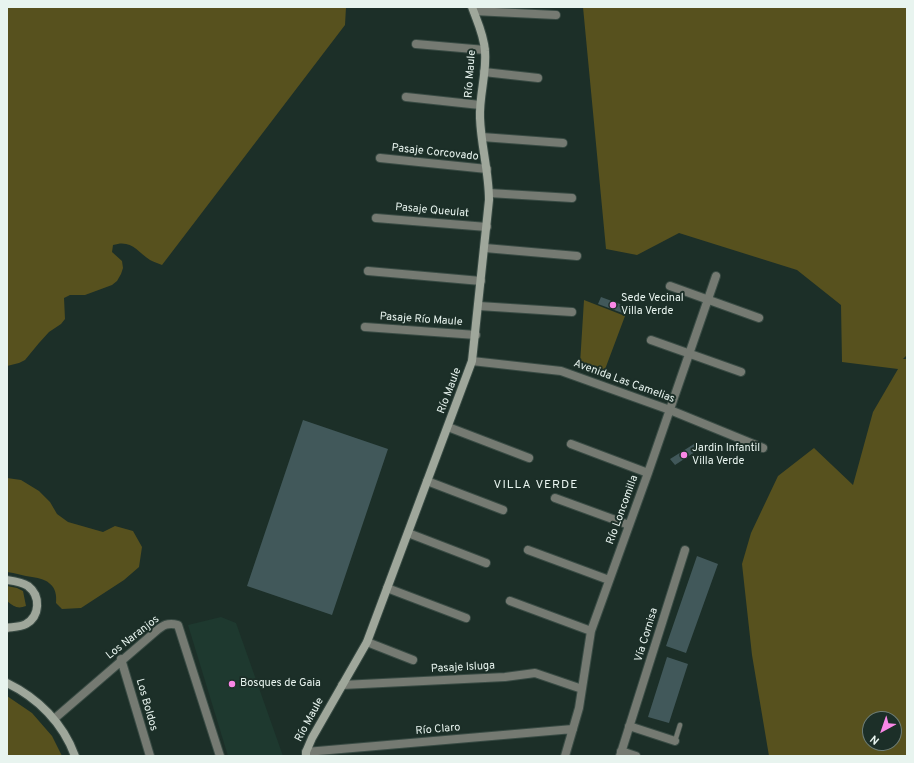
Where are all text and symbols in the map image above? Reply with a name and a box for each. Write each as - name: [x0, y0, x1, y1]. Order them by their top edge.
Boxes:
- street label: Río Maule: [463, 50, 479, 98]
- street label: Pasaje Corcovado: [391, 142, 479, 164]
- street label: Pasaje Queulat: [395, 201, 469, 221]
- place label: Sede Vecinal Villa Verde: [621, 292, 684, 318]
- marker: Sede Vecinal Villa Verde: [608, 300, 618, 310]
- street label: Pasaje Río Maule: [379, 311, 463, 329]
- street label: Avenida Las Camelias: [572, 358, 676, 406]
- street label: Río Maule: [435, 366, 465, 416]
- place label: Jardin Infantil Villa Verde: [692, 442, 760, 468]
- marker: Jardin Infantil Villa Verde: [679, 450, 689, 460]
- street label: Río Loncomilla: [604, 474, 642, 546]
- district label: VILLA VERDE: [494, 479, 578, 493]
- street label: Vía Cornisa: [633, 606, 661, 664]
- street label: Los Naranjos: [104, 613, 162, 663]
- street label: Pasaje Isluga: [431, 660, 495, 676]
- street label: Los Boldos: [132, 677, 160, 733]
- place label: Bosques de Gaia: [240, 677, 321, 691]
- marker: Bosques de Gaia: [227, 679, 237, 689]
- street label: Río Maule: [293, 696, 327, 744]
- north arrow: [862, 711, 902, 751]
- street label: Río Claro: [415, 721, 461, 739]
- text: N: [867, 732, 882, 747]

